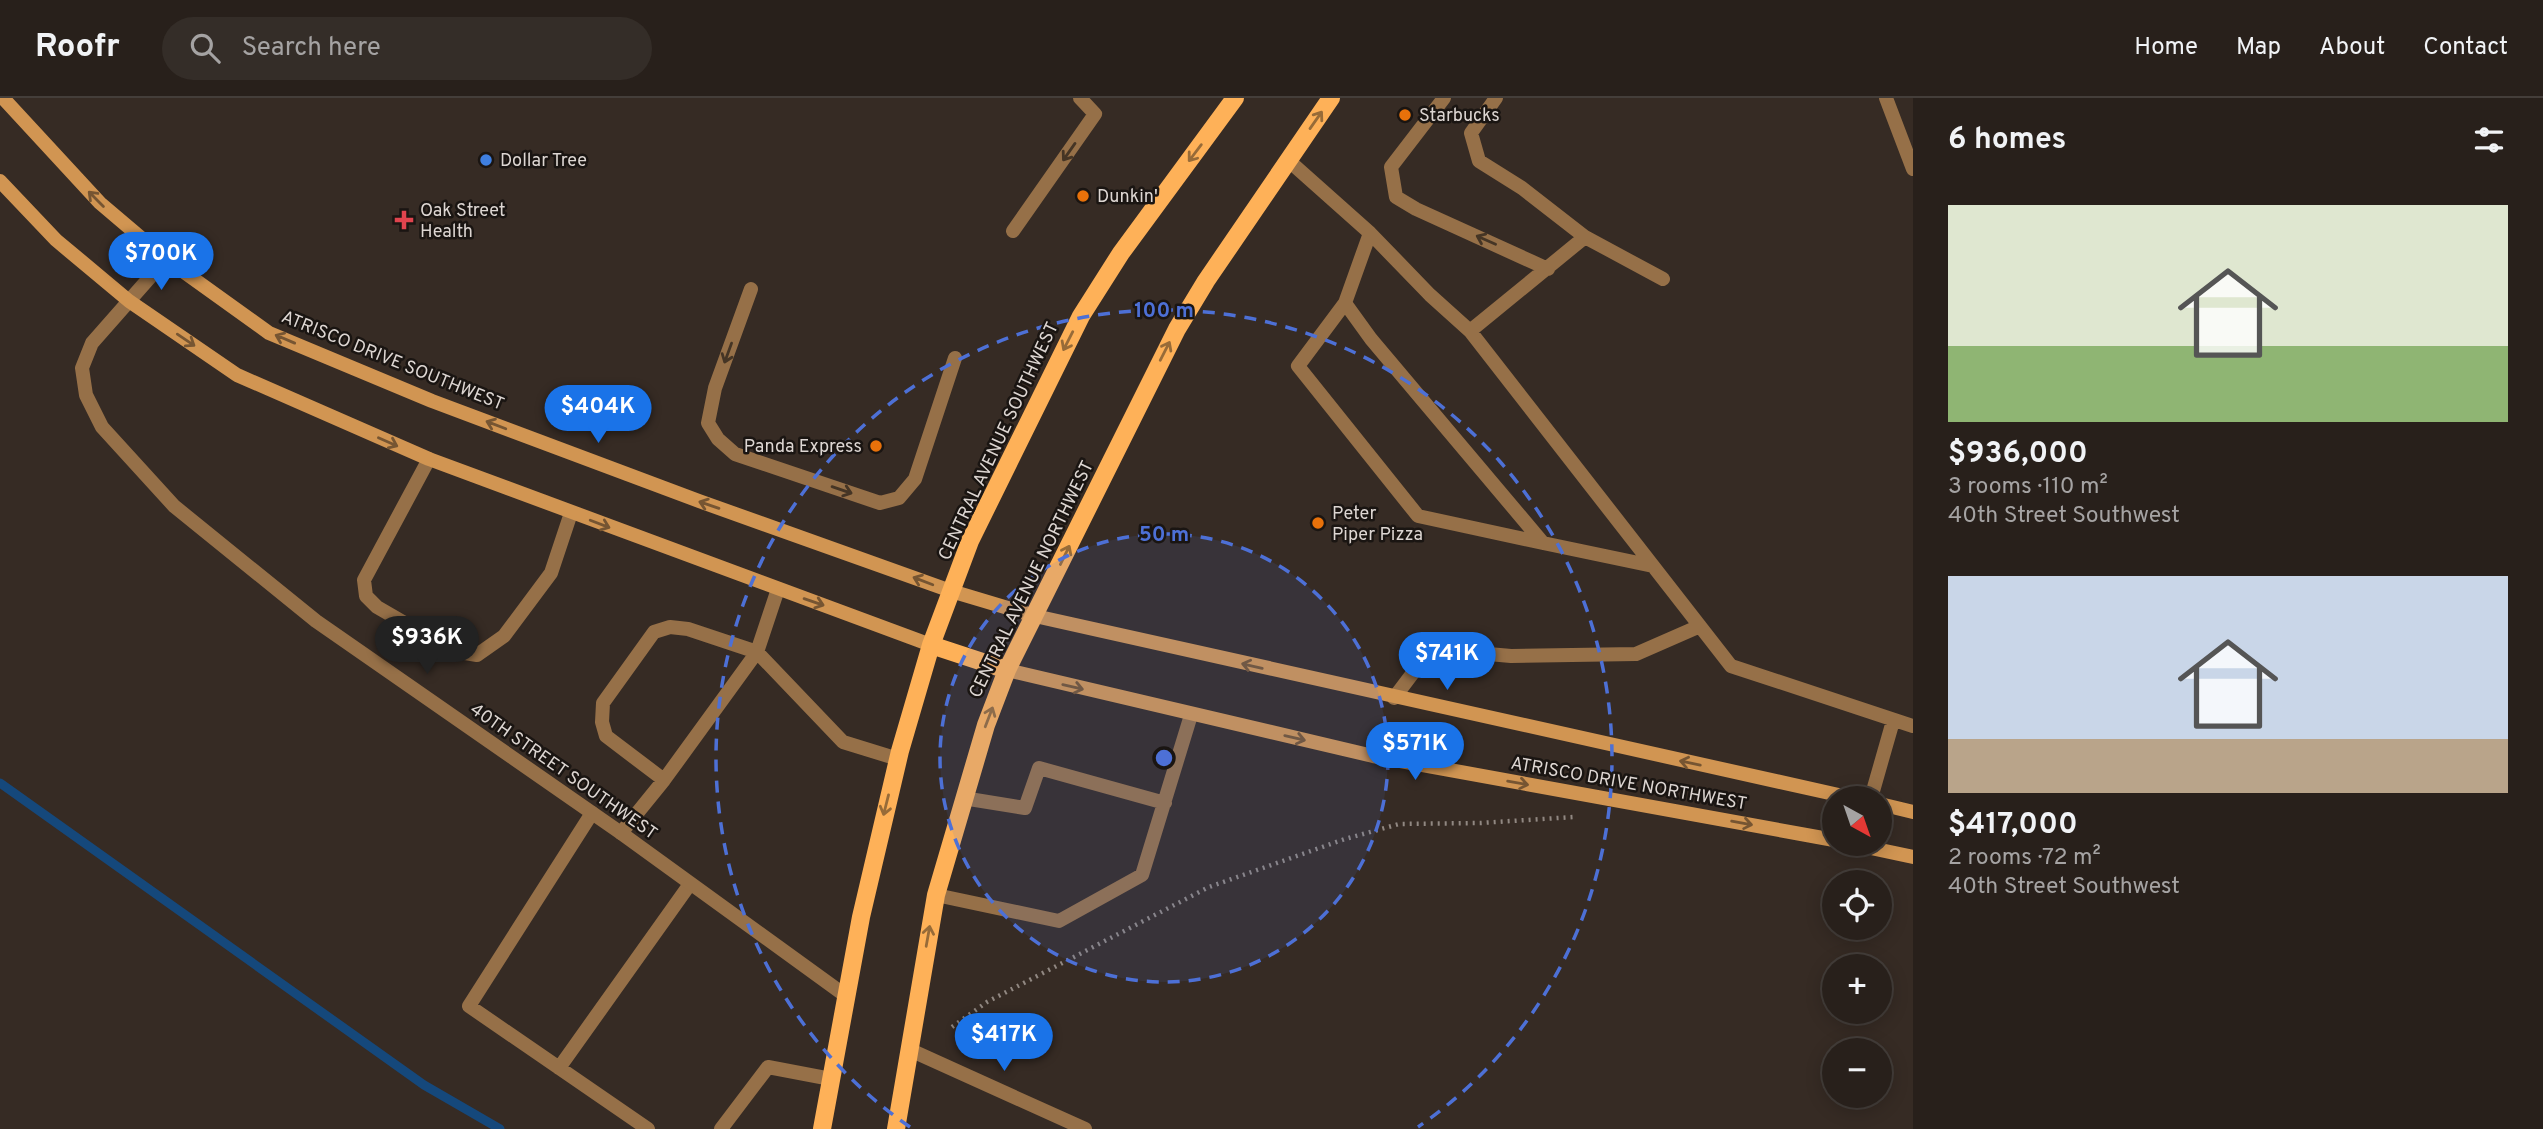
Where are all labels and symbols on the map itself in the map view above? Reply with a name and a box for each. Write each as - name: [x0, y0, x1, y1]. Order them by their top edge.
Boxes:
- place label: Starbucks: [1419, 105, 1500, 128]
- marker: Starbucks: [1397, 107, 1413, 123]
- one-way arrow: [1309, 111, 1323, 130]
- one-way arrow: [1062, 142, 1076, 161]
- one-way arrow: [1188, 143, 1202, 162]
- place label: Dollar Tree: [500, 150, 587, 173]
- marker: Dollar Tree: [478, 152, 494, 168]
- place label: Dunkin': [1097, 186, 1158, 209]
- marker: Dunkin': [1075, 188, 1091, 204]
- one-way arrow: [88, 190, 105, 207]
- place label: Oak Street Health: [420, 200, 506, 244]
- marker: Oak Street Health: [394, 210, 414, 230]
- pin: $700K: [112, 232, 210, 292]
- one-way arrow: [1476, 233, 1497, 247]
- text: 100 m: [1134, 298, 1194, 325]
- street label: ATRISCO DRIVE SOUTHWEST: [278, 306, 507, 417]
- street label: CENTRAL AVENUE SOUTHWEST: [934, 319, 1065, 564]
- one-way arrow: [1060, 330, 1074, 351]
- one-way arrow: [275, 332, 296, 345]
- one-way arrow: [176, 333, 195, 347]
- one-way arrow: [1159, 341, 1173, 362]
- one-way arrow: [721, 342, 733, 364]
- pin: $404K: [549, 386, 647, 445]
- one-way arrow: [485, 418, 507, 431]
- one-way arrow: [377, 436, 398, 449]
- place label: Panda Express: [744, 436, 862, 459]
- marker: Panda Express: [868, 438, 884, 454]
- street label: CENTRAL AVENUE NORTHWEST: [965, 457, 1100, 702]
- one-way arrow: [831, 485, 853, 497]
- one-way arrow: [698, 498, 720, 510]
- place label: Peter Piper Pizza: [1332, 503, 1423, 547]
- marker: Peter Piper Pizza: [1310, 515, 1326, 531]
- one-way arrow: [589, 518, 611, 531]
- text: 50 m: [1139, 522, 1189, 549]
- one-way arrow: [1058, 545, 1072, 566]
- one-way arrow: [913, 573, 935, 586]
- one-way arrow: [803, 597, 825, 609]
- pin: $936K: [378, 616, 476, 676]
- pin: $741K: [1398, 632, 1496, 692]
- one-way arrow: [1241, 659, 1264, 672]
- one-way arrow: [1061, 681, 1084, 695]
- street label: 40TH STREET SOUTHWEST: [465, 699, 661, 846]
- one-way arrow: [983, 706, 996, 728]
- pin: $571K: [1366, 722, 1464, 782]
- one-way arrow: [1283, 732, 1306, 746]
- centre of rings: [1152, 746, 1176, 770]
- street label: ATRISCO DRIVE NORTHWEST: [1509, 752, 1749, 817]
- one-way arrow: [1679, 755, 1702, 769]
- one-way arrow: [1506, 777, 1529, 790]
- north arrow: [1822, 786, 1892, 856]
- one-way arrow: [879, 793, 892, 816]
- one-way arrow: [1730, 817, 1753, 831]
- one-way arrow: [922, 925, 935, 948]
- pin: $417K: [955, 1014, 1053, 1073]

